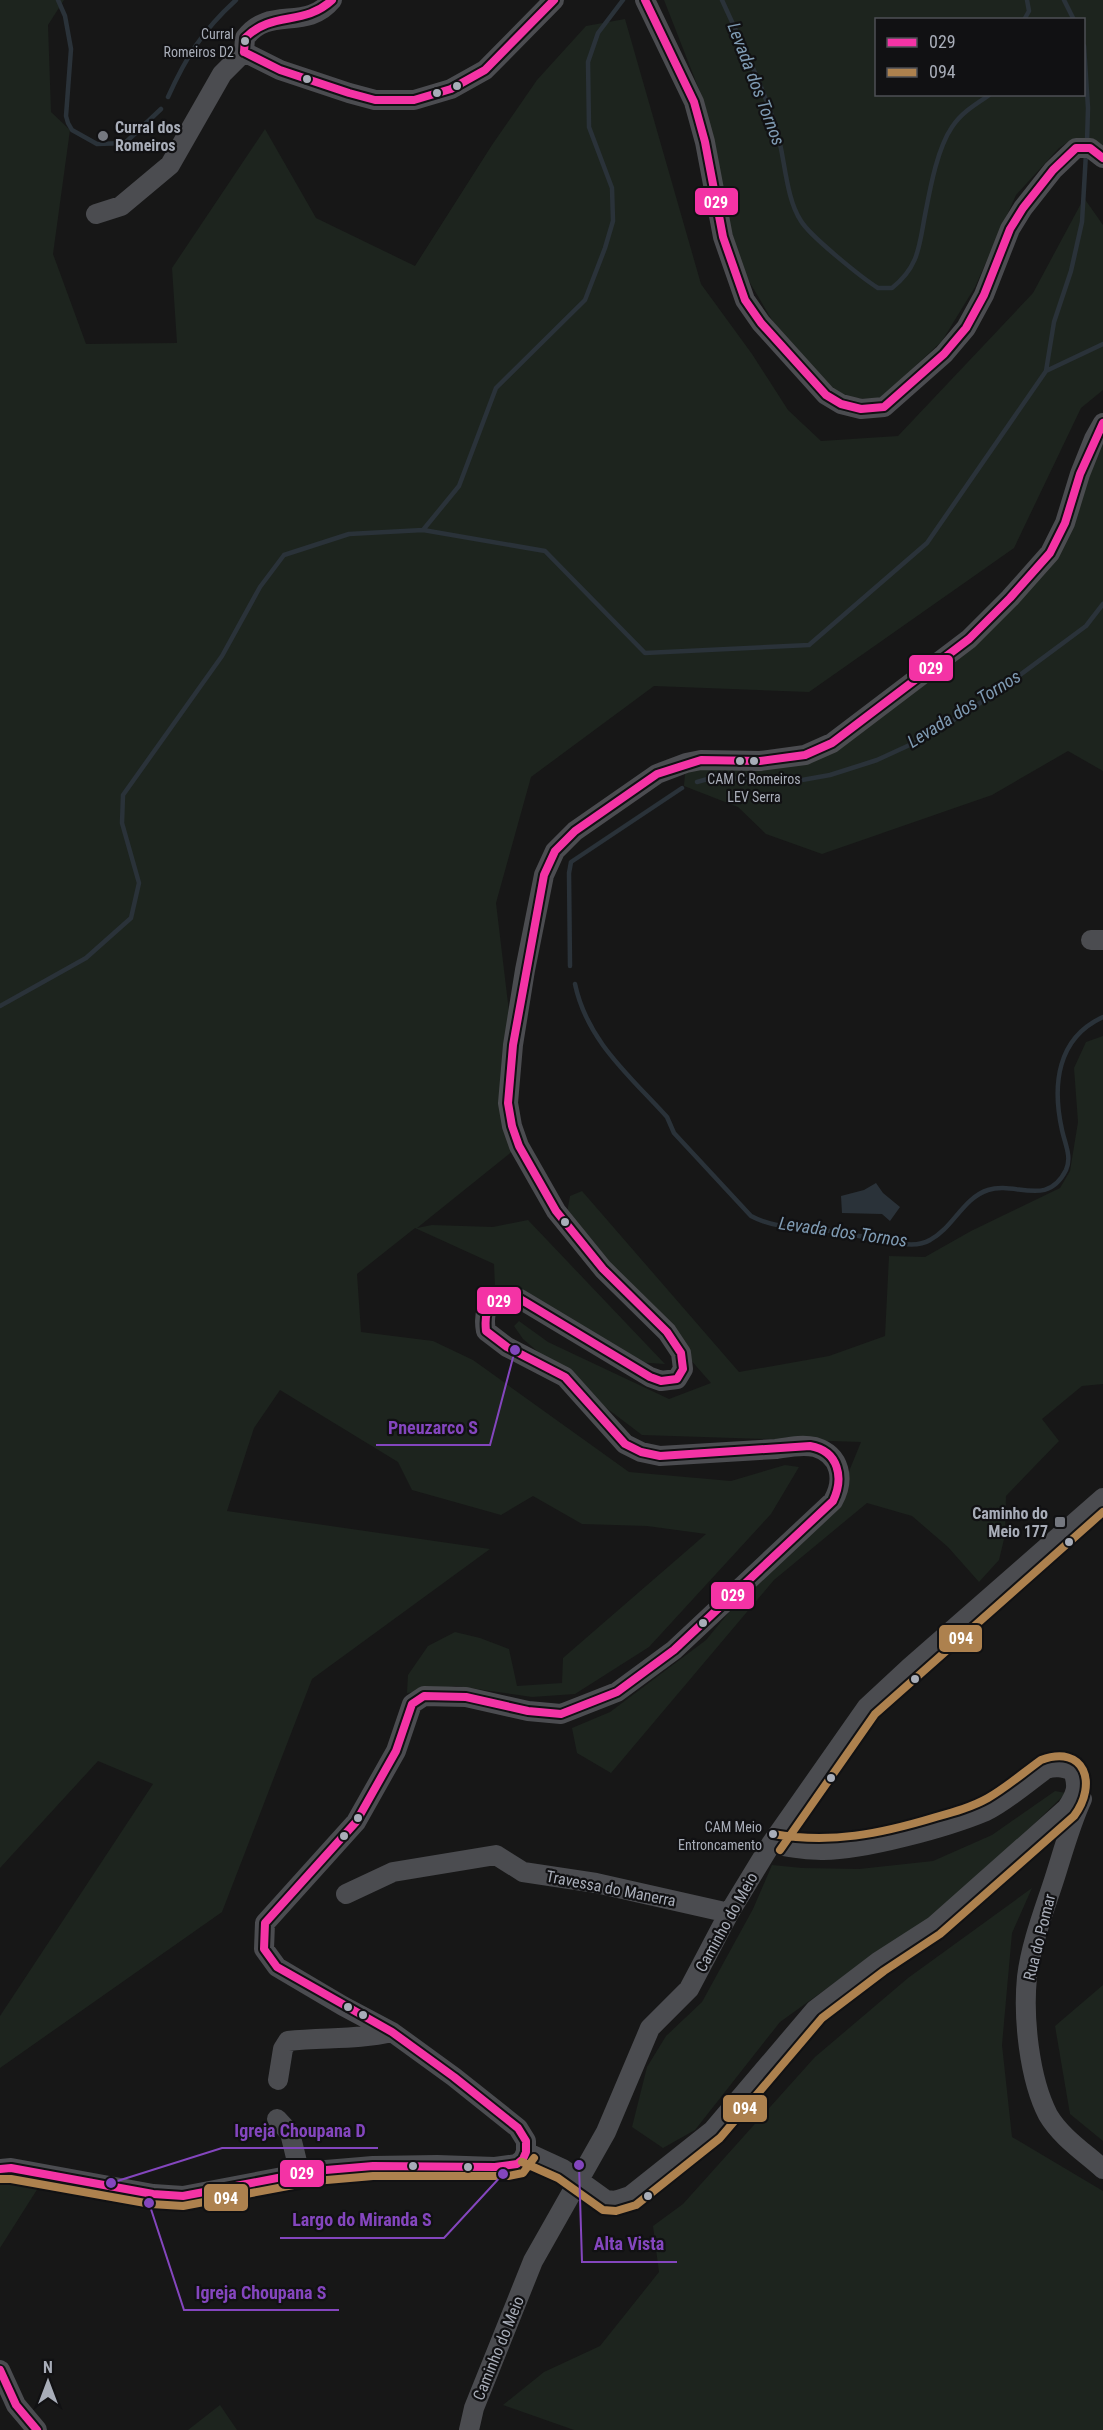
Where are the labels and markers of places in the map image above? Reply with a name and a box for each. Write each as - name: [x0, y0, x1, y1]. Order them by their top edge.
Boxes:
- place label: Curral Romeiros D2: [164, 26, 234, 60]
- marker: Curral Romeiros D2: [239, 35, 251, 47]
- unlabelled marker: [301, 73, 313, 85]
- unlabelled marker: [451, 80, 463, 92]
- unlabelled marker: [431, 87, 443, 99]
- place label: Curral dos Romeiros: [115, 118, 181, 155]
- marker: Curral dos Romeiros: [96, 129, 110, 143]
- unlabelled marker: [734, 755, 746, 767]
- marker: CAM C Romeiros LEV Serra: [748, 755, 760, 767]
- place label: CAM C Romeiros LEV Serra: [707, 771, 801, 805]
- unlabelled marker: [559, 1216, 571, 1228]
- callout: Pneuzarco S: [376, 1409, 490, 1445]
- place label: Caminho do Meio 177: [972, 1504, 1048, 1541]
- marker: Caminho do Meio 177: [1053, 1515, 1067, 1529]
- unlabelled marker: [1063, 1536, 1075, 1548]
- unlabelled marker: [697, 1617, 709, 1629]
- unlabelled marker: [909, 1673, 921, 1685]
- unlabelled marker: [825, 1772, 837, 1784]
- unlabelled marker: [352, 1812, 364, 1824]
- place label: CAM Meio Entroncamento: [678, 1819, 762, 1853]
- marker: CAM Meio Entroncamento: [767, 1828, 779, 1840]
- unlabelled marker: [338, 1830, 350, 1842]
- unlabelled marker: [342, 2001, 354, 2013]
- unlabelled marker: [357, 2009, 369, 2021]
- callout: Igreja Choupana D: [222, 2112, 378, 2148]
- unlabelled marker: [407, 2160, 419, 2172]
- unlabelled marker: [462, 2161, 474, 2173]
- unlabelled marker: [642, 2190, 654, 2202]
- callout: Largo do Miranda S: [280, 2202, 444, 2238]
- callout: Alta Vista: [582, 2226, 677, 2262]
- callout: Igreja Choupana S: [184, 2274, 339, 2310]

